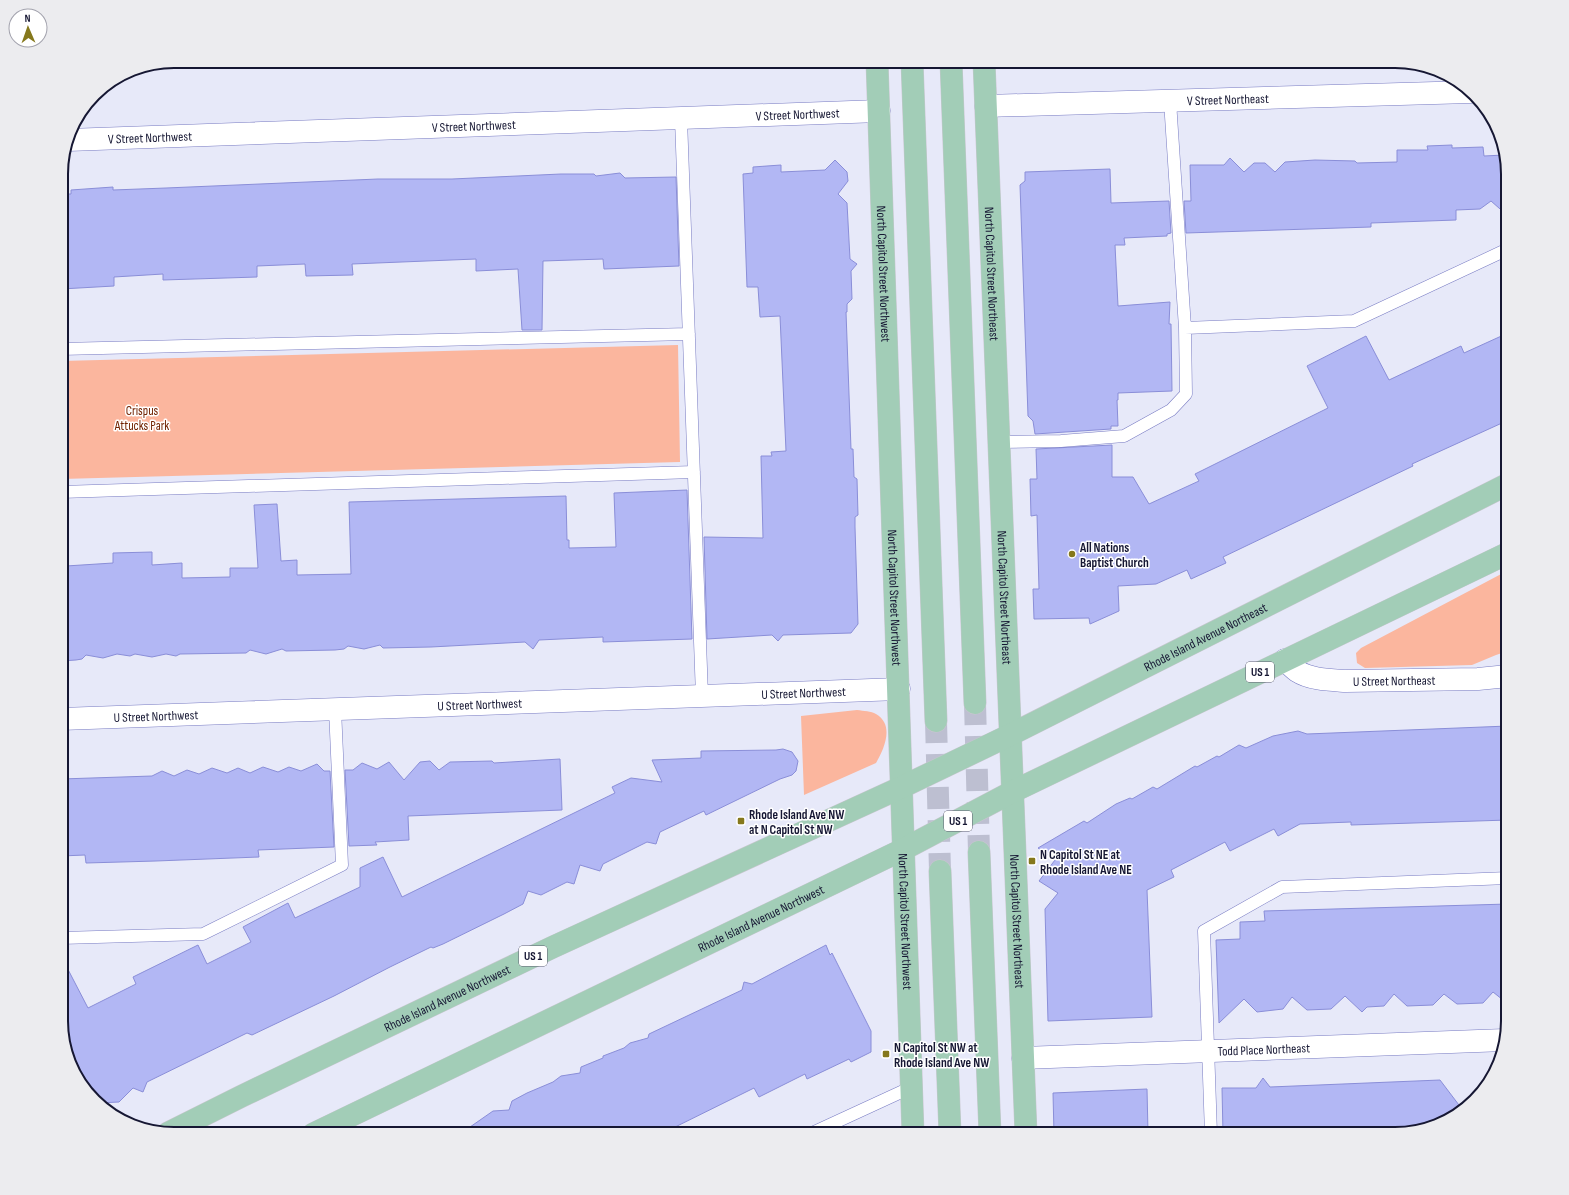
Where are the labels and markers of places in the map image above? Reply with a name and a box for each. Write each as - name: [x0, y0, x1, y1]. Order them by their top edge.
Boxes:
- place label: All Nations Baptist Church: [1079, 540, 1149, 571]
- marker: All Nations Baptist Church: [1067, 549, 1077, 559]
- place label: Rhode Island Ave NW at N Capitol St NW: [749, 807, 844, 838]
- marker: Rhode Island Ave NW at N Capitol St NW: [736, 816, 746, 826]
- place label: N Capitol St NE at Rhode Island Ave NE: [1040, 847, 1132, 878]
- marker: N Capitol St NE at Rhode Island Ave NE: [1027, 856, 1037, 866]
- place label: N Capitol St NW at Rhode Island Ave NW: [894, 1040, 989, 1071]
- marker: N Capitol St NW at Rhode Island Ave NW: [881, 1049, 891, 1059]

